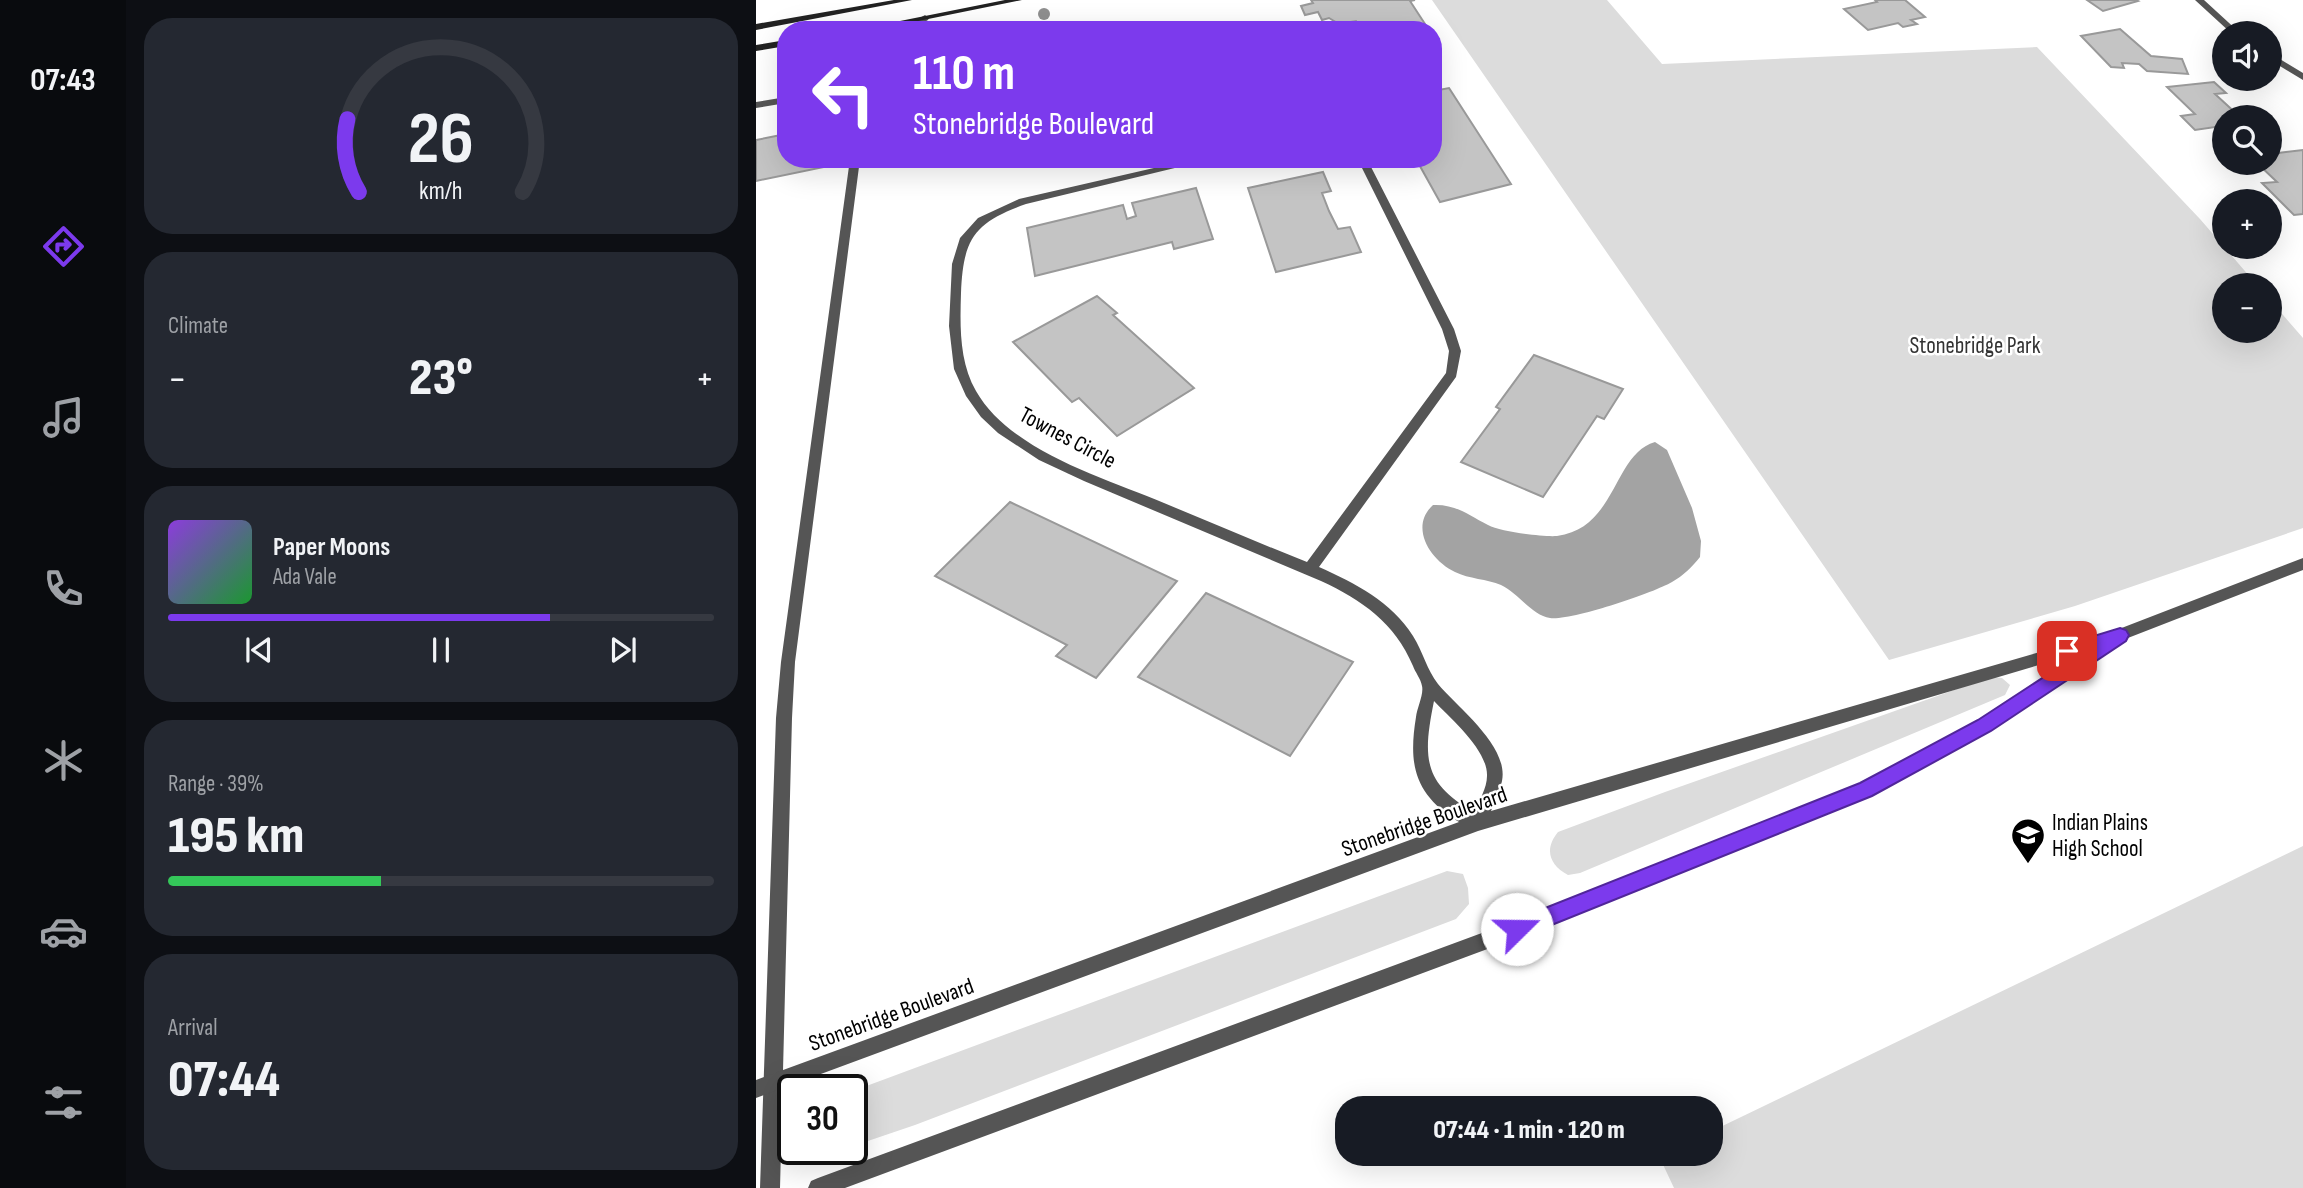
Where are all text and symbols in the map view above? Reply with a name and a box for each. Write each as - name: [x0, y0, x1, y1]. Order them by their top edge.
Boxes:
- map controls: [2212, 21, 2282, 343]
- button: sound: [2212, 21, 2282, 91]
- text: 110 m: [913, 45, 1015, 104]
- icon: left: [798, 49, 889, 140]
- text: 07:43: [30, 61, 96, 100]
- text: 26: [408, 96, 474, 184]
- text: Stonebridge Boulevard: [913, 105, 1154, 144]
- button: search: [2212, 105, 2282, 175]
- text: km/h: [419, 176, 463, 207]
- button: +: [2212, 189, 2282, 259]
- icon: directions: [39, 222, 88, 271]
- button: −: [2212, 273, 2282, 343]
- text: Climate: [168, 312, 228, 340]
- park label: Stonebridge Park: [1910, 332, 2041, 360]
- text: 23°: [409, 347, 473, 410]
- text: −: [168, 357, 187, 402]
- text: +: [695, 357, 714, 402]
- icon: music: [39, 393, 88, 442]
- street label: Townes Circle: [1014, 401, 1121, 475]
- text: Paper Moons: [273, 532, 390, 563]
- text: Ada Vale: [273, 563, 337, 591]
- icon: phone: [39, 564, 88, 613]
- pin: [2037, 621, 2097, 681]
- icon: previous: [240, 631, 278, 669]
- icon: pause: [422, 631, 460, 669]
- icon: next: [604, 631, 642, 669]
- icon: arrive: [2048, 632, 2086, 670]
- icon: climate: [39, 736, 88, 785]
- text: Range · 39%: [168, 770, 264, 798]
- street label: Stonebridge Boulevard: [1338, 780, 1511, 863]
- text: 195 km: [168, 805, 304, 868]
- place label: Indian Plains High School: [2052, 809, 2148, 863]
- school or university icon: Indian Plains High School: [2009, 816, 2047, 865]
- position arrow: [1480, 892, 1554, 966]
- icon: car: [39, 907, 88, 956]
- street label: Stonebridge Boulevard: [805, 972, 978, 1058]
- text: Arrival: [168, 1014, 217, 1042]
- text: 07:44: [168, 1049, 280, 1112]
- speed limit sign: 30: [777, 1074, 868, 1165]
- icon: filters: [39, 1078, 88, 1127]
- text: 07:44 · 1 min · 120 m: [1433, 1115, 1625, 1146]

